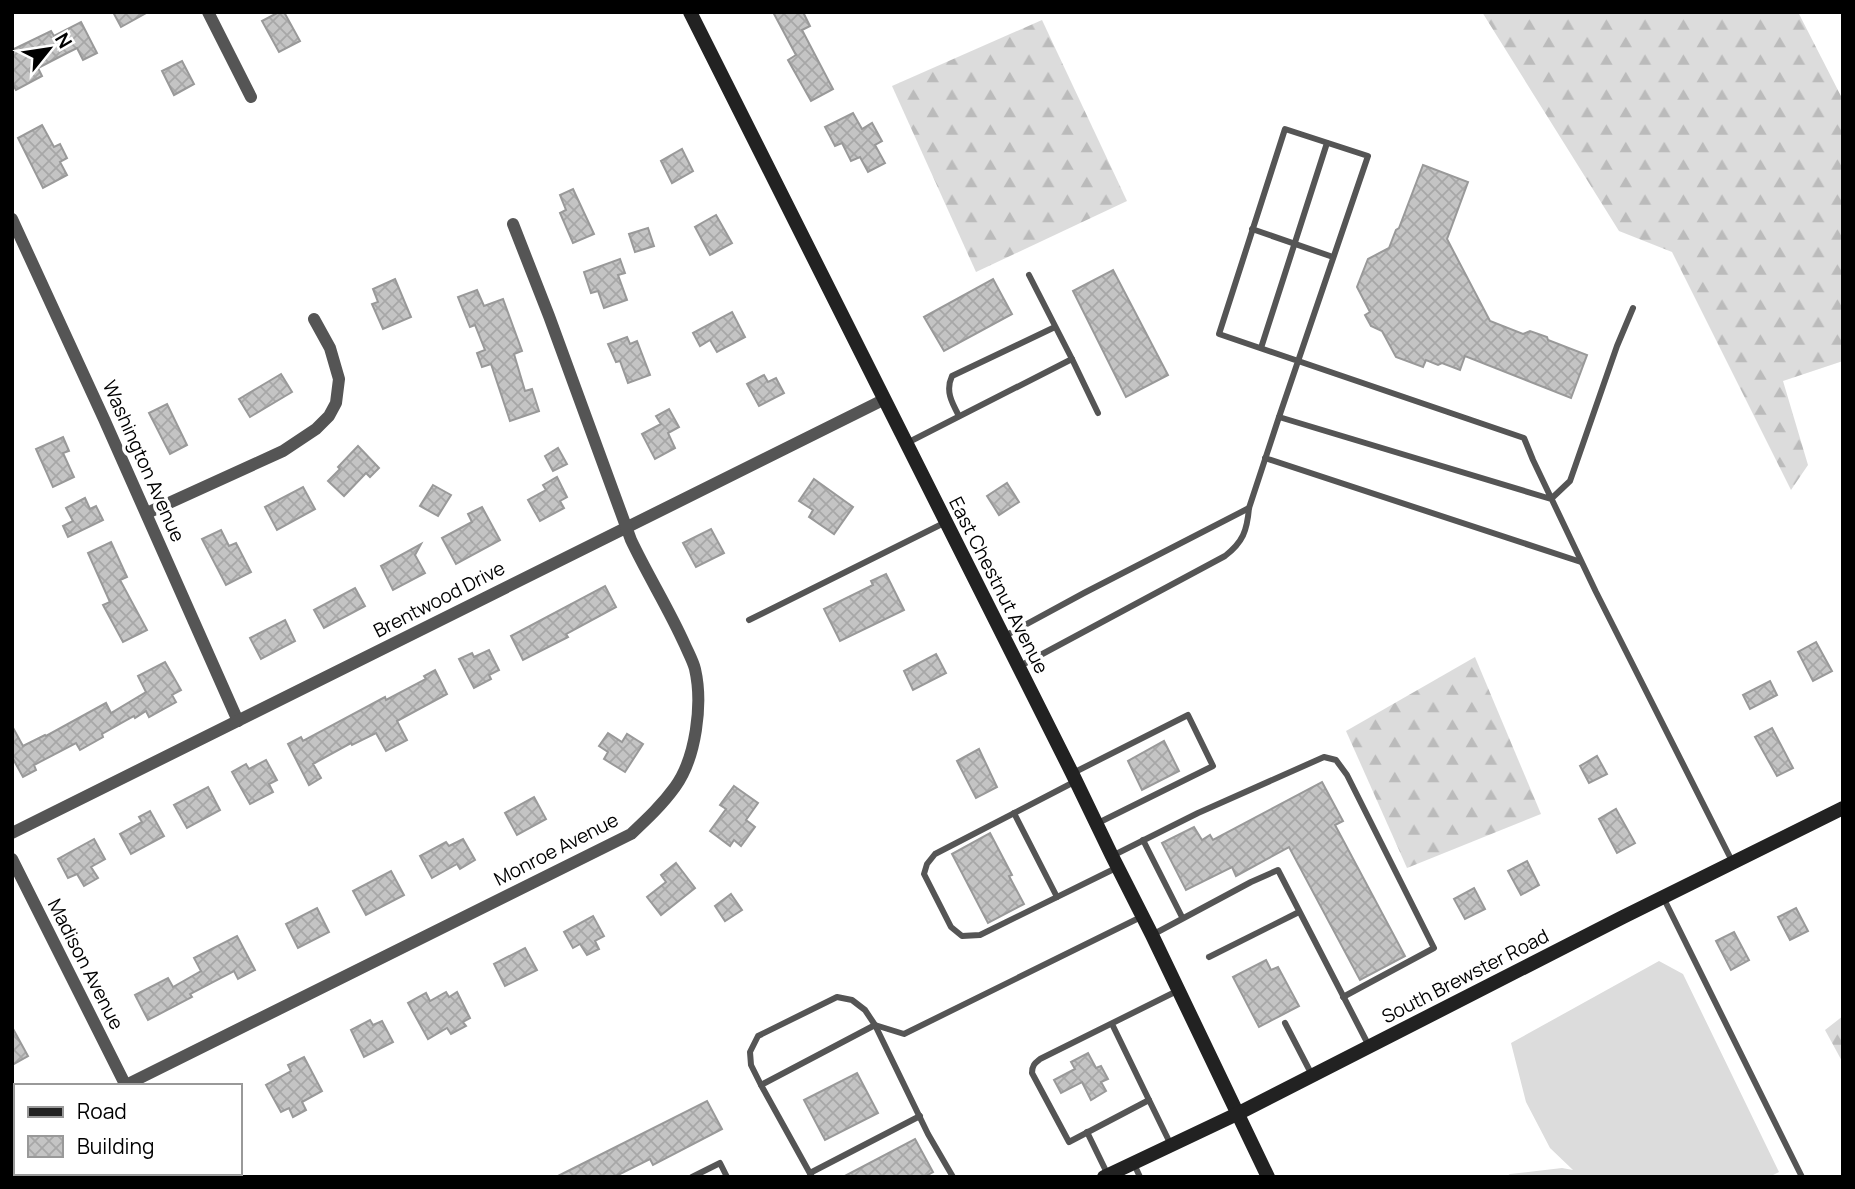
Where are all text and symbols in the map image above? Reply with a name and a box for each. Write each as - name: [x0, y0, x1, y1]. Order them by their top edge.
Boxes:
- north arrow: [14, 14, 84, 84]
- text: N: [49, 28, 78, 53]
- street label: Washington Avenue: [97, 376, 191, 546]
- street label: East Chestnut Avenue: [943, 492, 1055, 678]
- street label: Brentwood Drive: [369, 555, 509, 643]
- street label: Monroe Avenue: [489, 806, 623, 892]
- street label: Madison Avenue: [42, 894, 130, 1034]
- street label: South Brewster Road: [1377, 923, 1553, 1029]
- legend: [14, 1084, 242, 1175]
- text: Road: [77, 1097, 127, 1125]
- text: Building: [77, 1132, 154, 1160]

